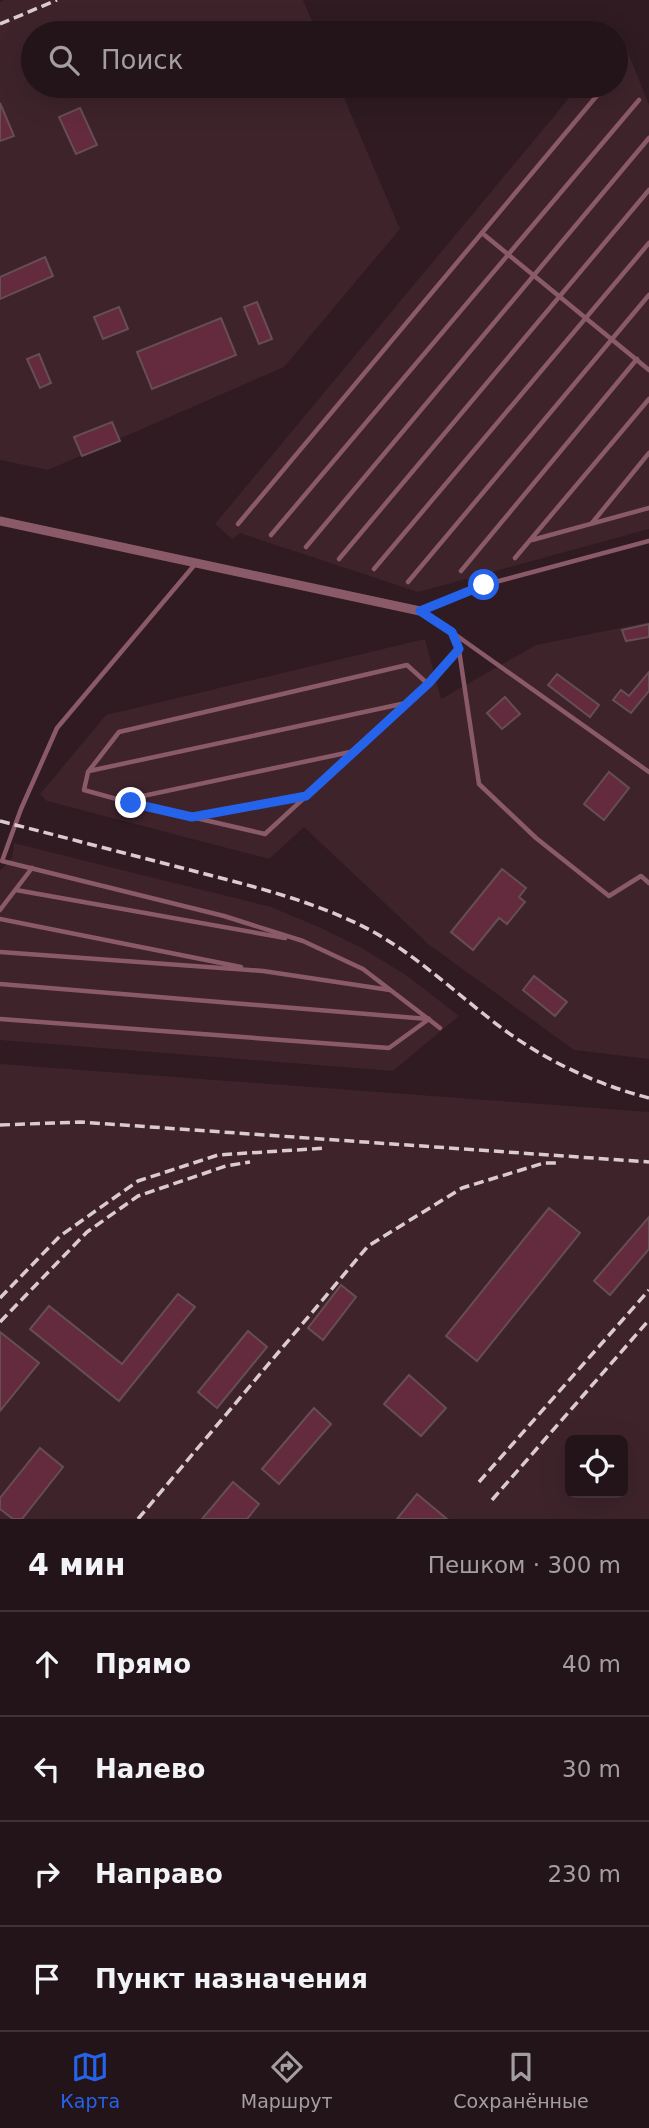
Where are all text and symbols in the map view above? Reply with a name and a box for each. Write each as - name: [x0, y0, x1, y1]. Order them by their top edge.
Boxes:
- search box: [21, 21, 628, 98]
- icon: search: [45, 41, 83, 79]
- text: Поиск: [101, 45, 183, 75]
- route start: [468, 569, 499, 600]
- route end: [115, 787, 146, 818]
- map controls: [565, 1435, 628, 1498]
- button: locate: [565, 1435, 628, 1498]
- text: 4 мин: [28, 1547, 126, 1582]
- text: Пешком · 300 m: [428, 1552, 621, 1578]
- icon: ahead: [28, 1645, 66, 1683]
- text: Прямо: [95, 1649, 191, 1679]
- text: 40 m: [562, 1651, 621, 1677]
- icon: left: [28, 1750, 66, 1788]
- text: Налево: [95, 1754, 205, 1784]
- text: 30 m: [562, 1756, 621, 1782]
- icon: right: [28, 1855, 66, 1893]
- text: Направо: [95, 1859, 223, 1889]
- text: 230 m: [547, 1861, 621, 1887]
- icon: arrive: [28, 1960, 66, 1998]
- text: Пункт назначения: [95, 1964, 368, 1994]
- tab: Карта: [60, 2048, 120, 2112]
- tab: Маршрут: [241, 2048, 333, 2112]
- tab: Сохранённые: [453, 2048, 589, 2112]

